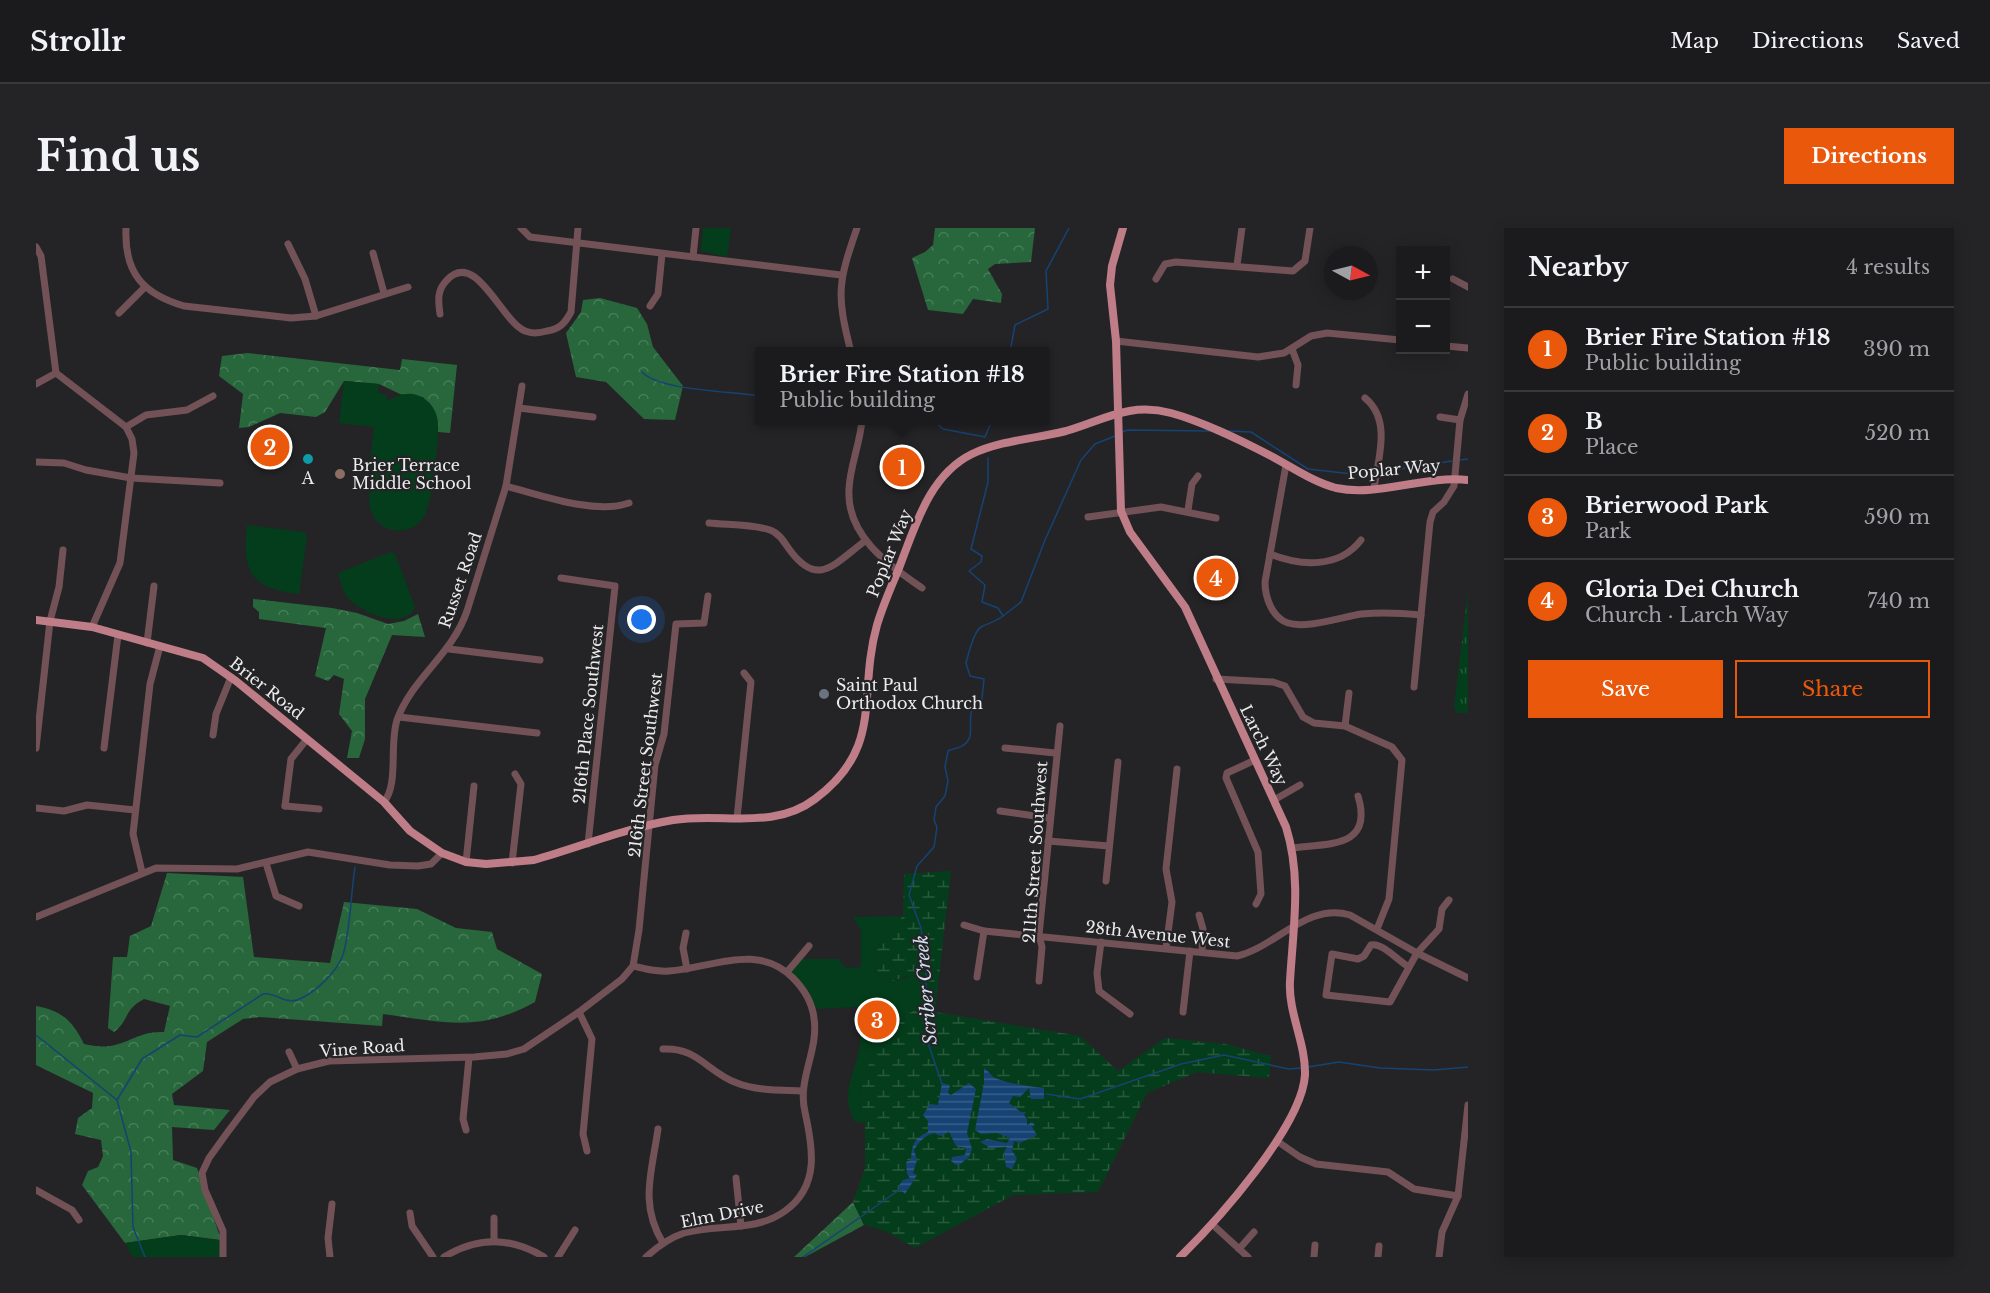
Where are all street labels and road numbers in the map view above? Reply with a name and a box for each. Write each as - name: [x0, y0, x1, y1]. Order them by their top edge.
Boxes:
- street label: Poplar Way: [1347, 455, 1442, 483]
- street label: Poplar Way: [862, 505, 916, 600]
- street label: Russet Road: [434, 529, 486, 631]
- street label: 216th Place Southwest: [569, 623, 607, 805]
- street label: Brier Road: [226, 653, 308, 723]
- street label: 216th Street Southwest: [624, 672, 666, 858]
- street label: Larch Way: [1236, 701, 1293, 789]
- street label: 211th Street Southwest: [1019, 760, 1051, 944]
- street label: 28th Avenue West: [1085, 916, 1231, 952]
- street label: Vine Road: [318, 1035, 405, 1061]
- street label: Elm Drive: [679, 1196, 765, 1232]

